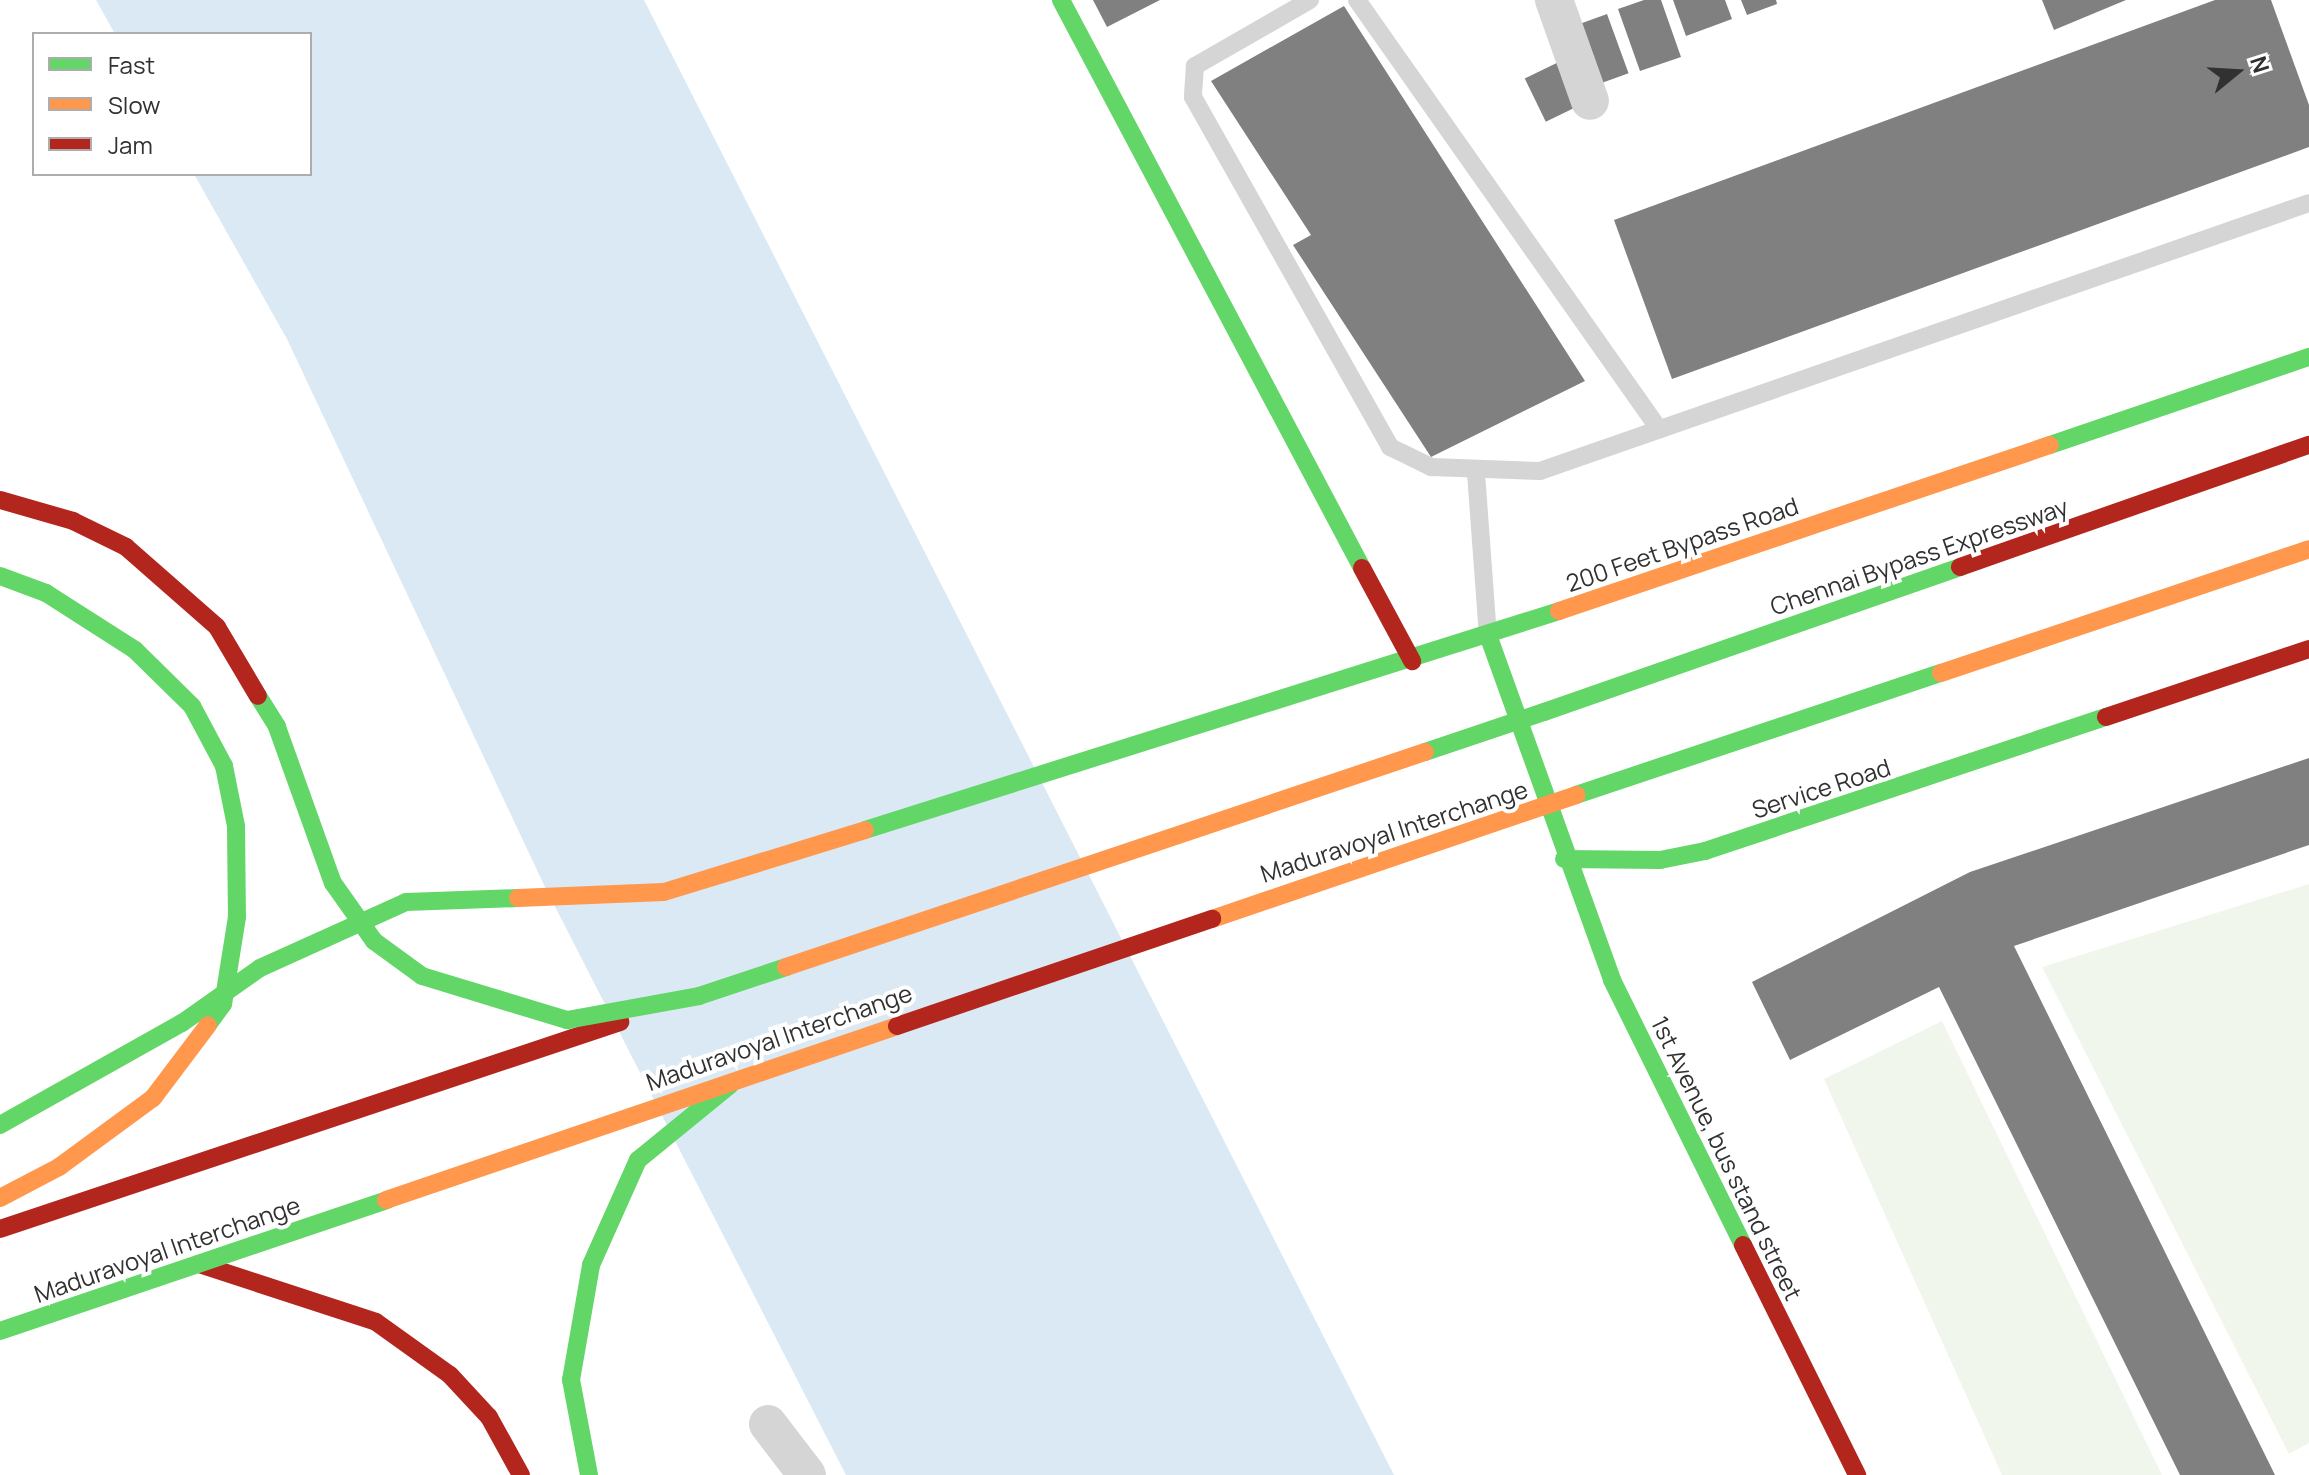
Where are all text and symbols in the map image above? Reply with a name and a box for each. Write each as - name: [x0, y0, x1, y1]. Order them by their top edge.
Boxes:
- legend: [32, 32, 312, 176]
- north arrow: [2197, 32, 2277, 112]
- text: Fast: [108, 48, 155, 81]
- text: N: [2243, 52, 2277, 77]
- text: Slow: [108, 88, 161, 121]
- text: Jam: [108, 128, 153, 161]
- street label: 200 Feet Bypass Road: [1562, 491, 1802, 597]
- street label: Chennai Bypass Expressway: [1766, 491, 2072, 621]
- street label: Service Road: [1748, 752, 1894, 824]
- street label: Maduravoyal Interchange: [1257, 774, 1531, 888]
- street label: Maduravoyal Interchange: [642, 978, 916, 1096]
- street label: 1st Avenue, bus stand street: [1646, 1011, 1808, 1305]
- street label: Maduravoyal Interchange: [30, 1190, 304, 1308]

